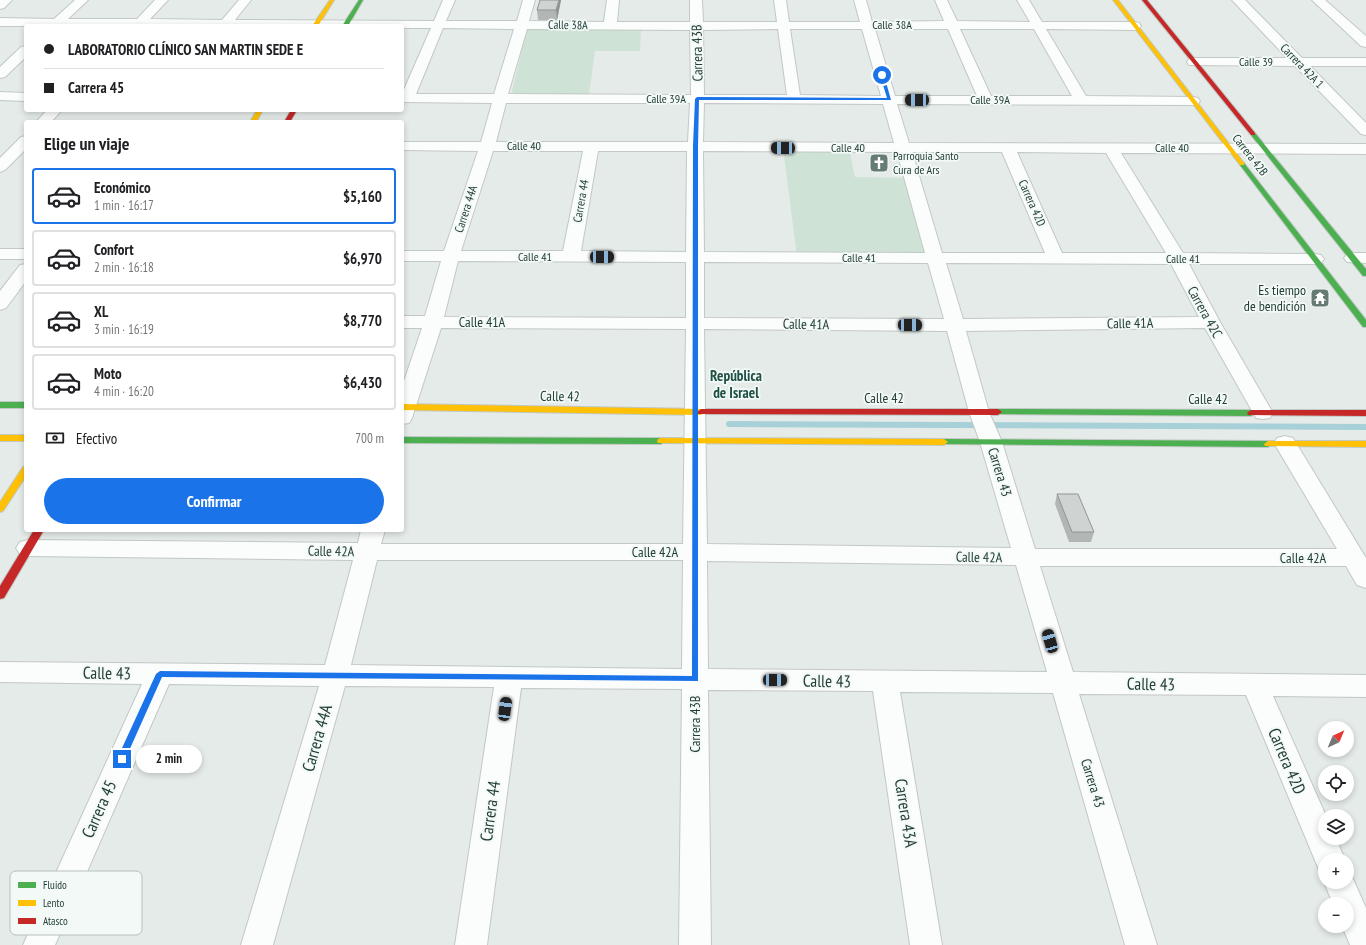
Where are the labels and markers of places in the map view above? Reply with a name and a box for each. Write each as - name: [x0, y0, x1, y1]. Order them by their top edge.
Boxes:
- place label: Parroquia Santo Cura de Ars: [893, 148, 959, 177]
- church icon: Parroquia Santo Cura de Ars: [868, 152, 890, 174]
- place label: Es tiempo de bendición: [1244, 281, 1306, 315]
- temple icon: Es tiempo de bendición: [1309, 287, 1331, 309]

